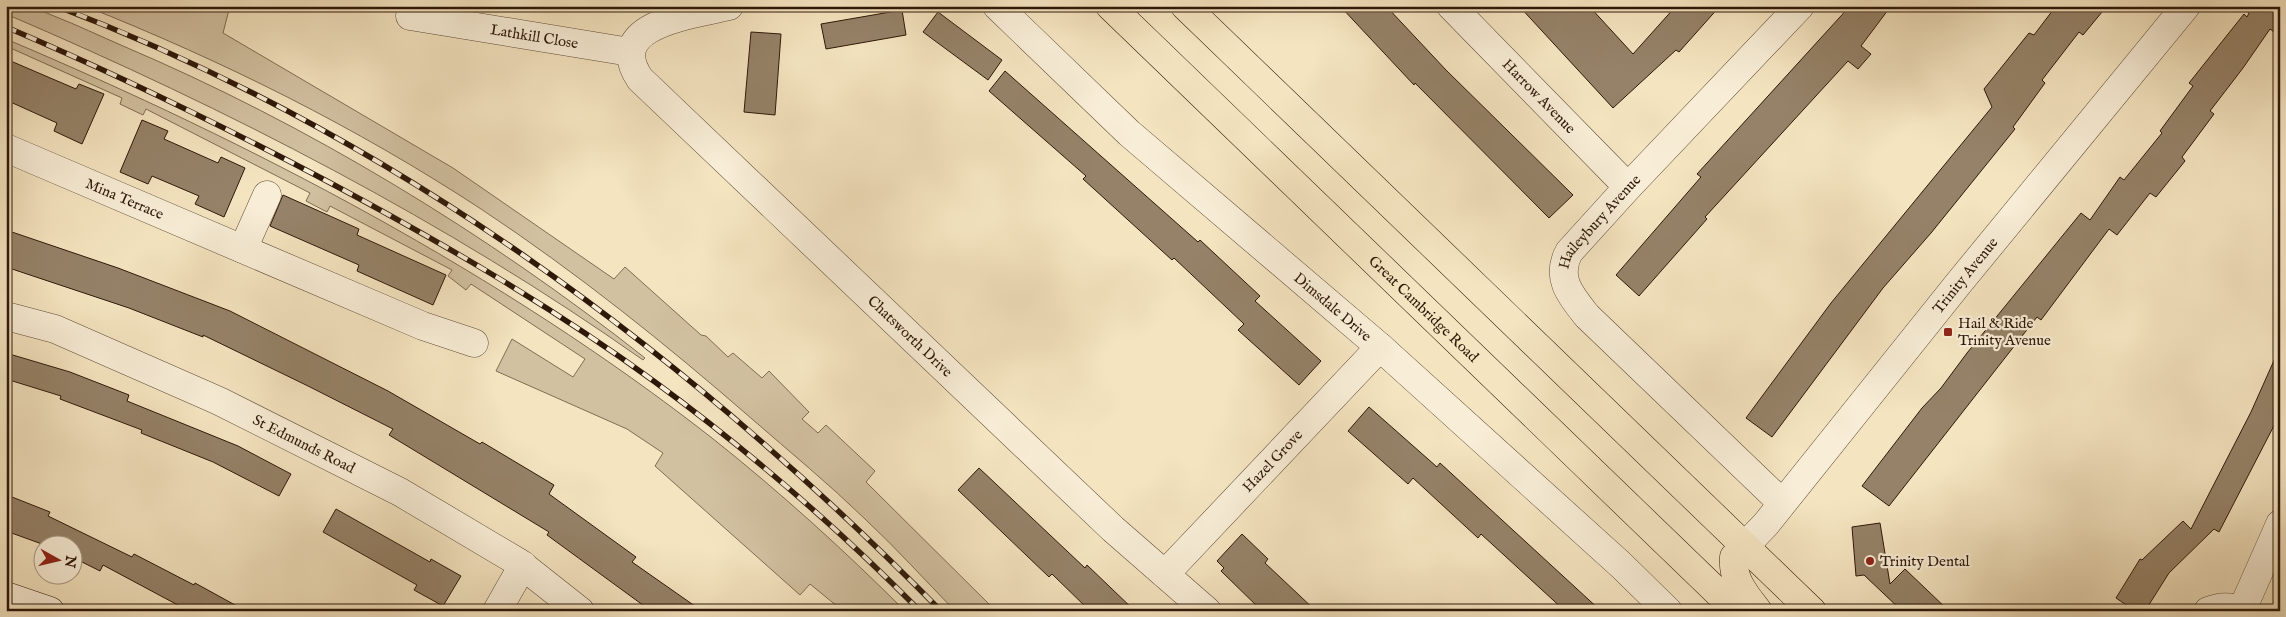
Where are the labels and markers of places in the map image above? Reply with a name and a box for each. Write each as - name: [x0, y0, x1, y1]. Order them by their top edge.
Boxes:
- place label: Hail & Ride Trinity Avenue: [1958, 314, 2051, 350]
- marker: Hail & Ride Trinity Avenue: [1942, 326, 1954, 338]
- place label: Trinity Dental: [1880, 552, 1971, 571]
- marker: Trinity Dental: [1864, 555, 1876, 567]

